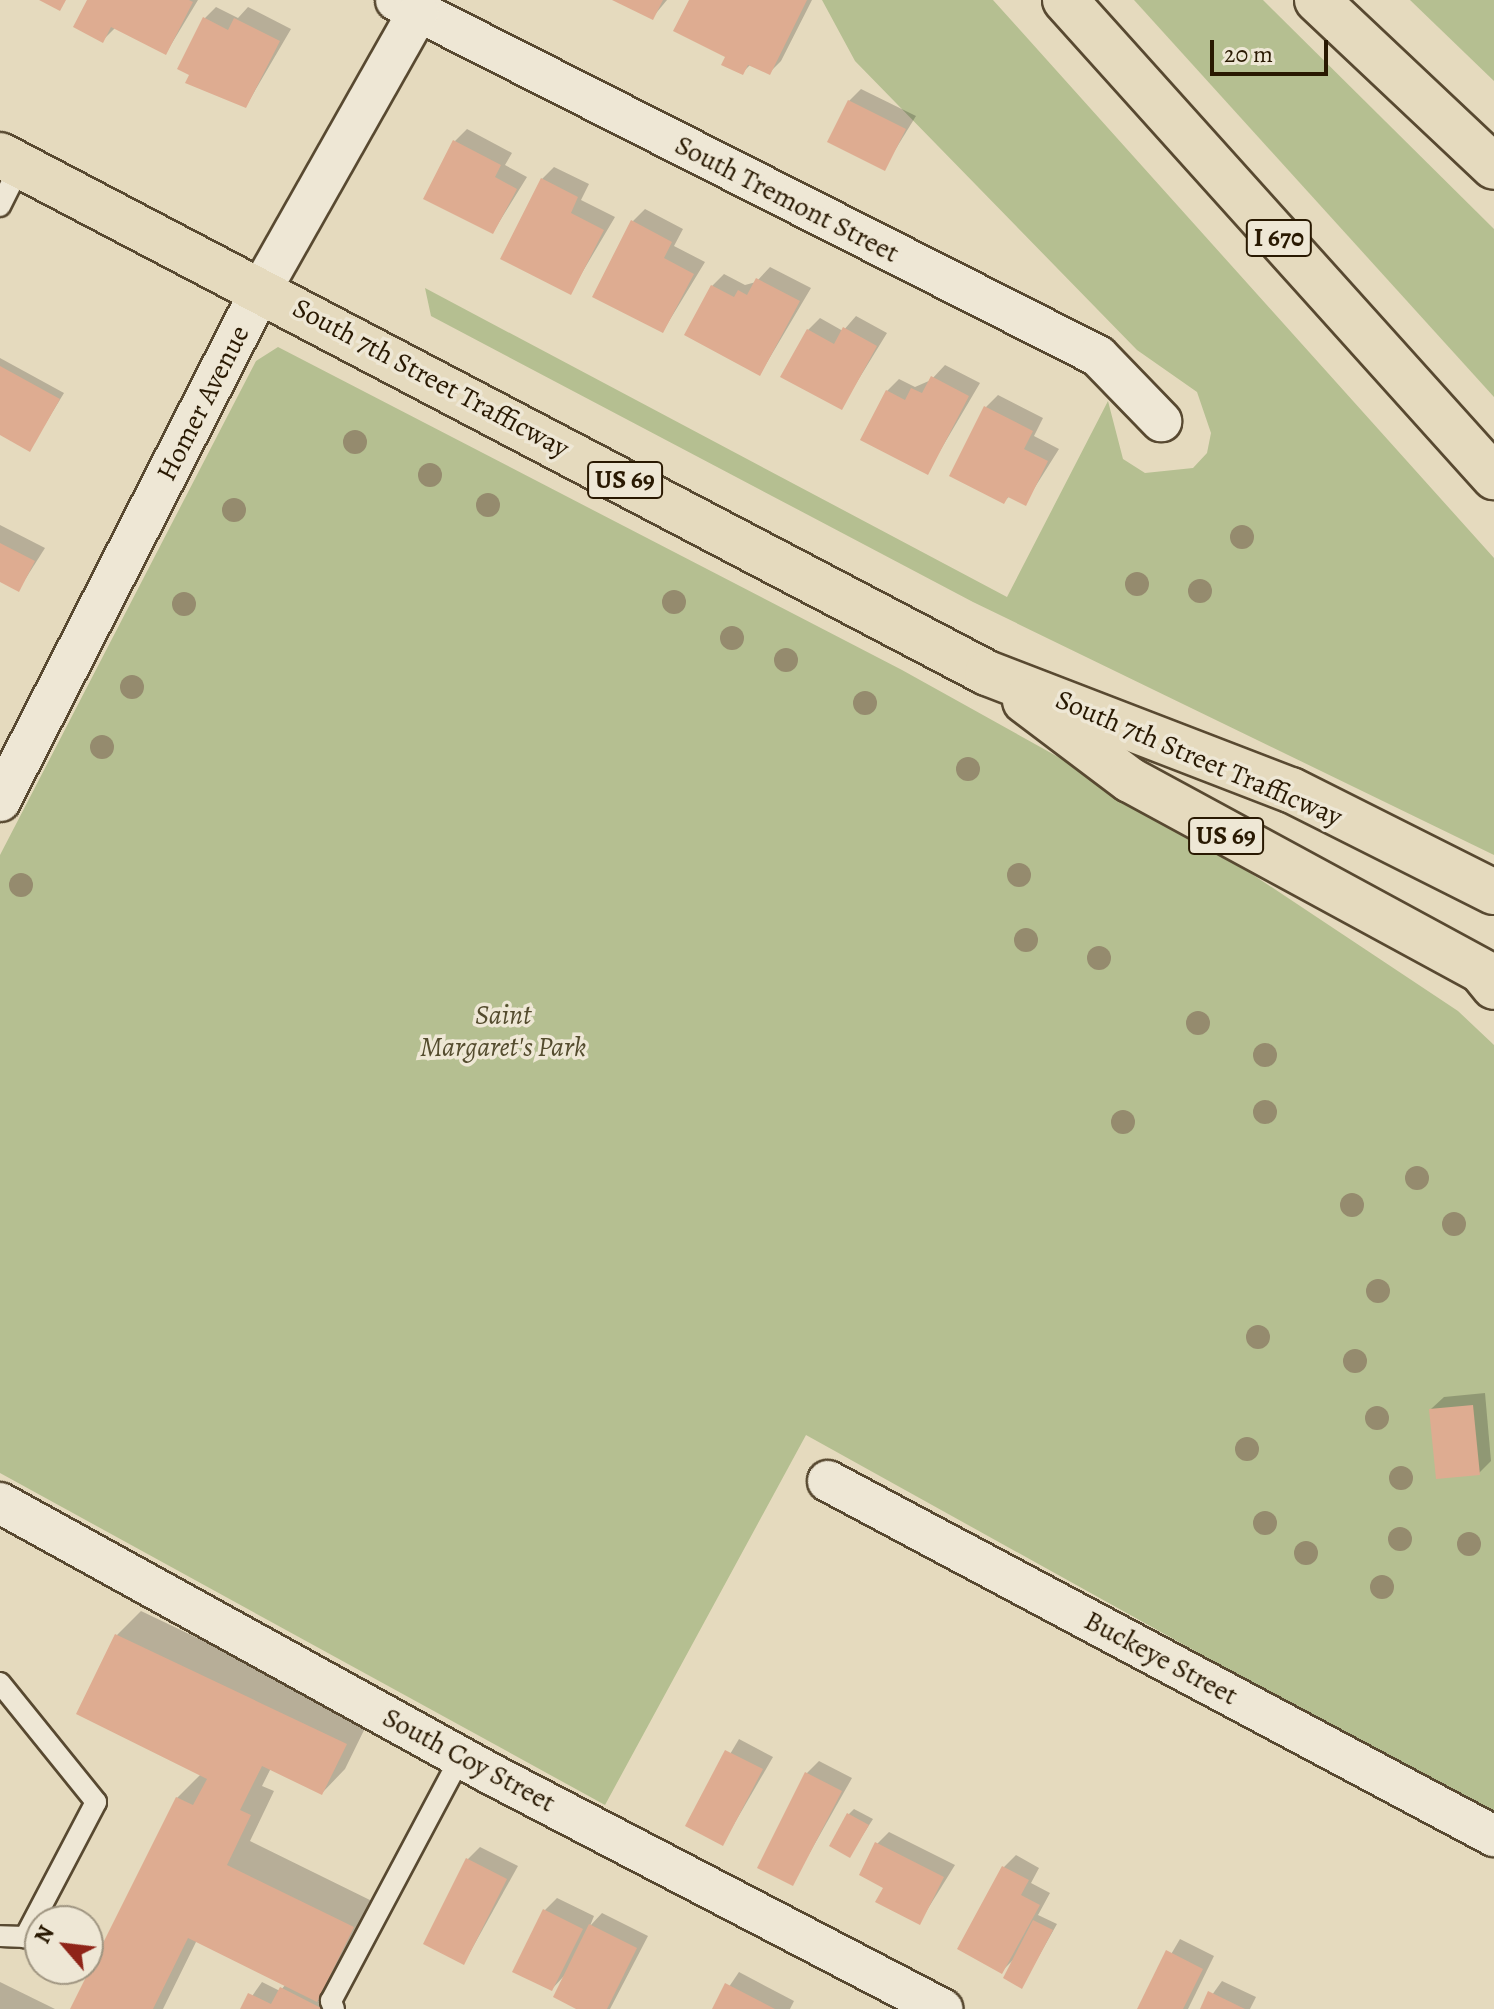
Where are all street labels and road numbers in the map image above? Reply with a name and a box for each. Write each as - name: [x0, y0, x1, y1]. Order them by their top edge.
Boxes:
- street label: South Tremont Street: [669, 128, 905, 270]
- road number: I 670: [1245, 216, 1313, 260]
- street label: South 7th Street Trafficway: [287, 291, 575, 465]
- street label: Homer Avenue: [149, 320, 257, 486]
- road number: US 69: [587, 458, 663, 502]
- street label: South 7th Street Trafficway: [1051, 682, 1347, 834]
- road number: US 69: [1188, 814, 1264, 858]
- street label: Buckeye Street: [1079, 1604, 1243, 1712]
- street label: South Coy Street: [377, 1700, 561, 1820]

